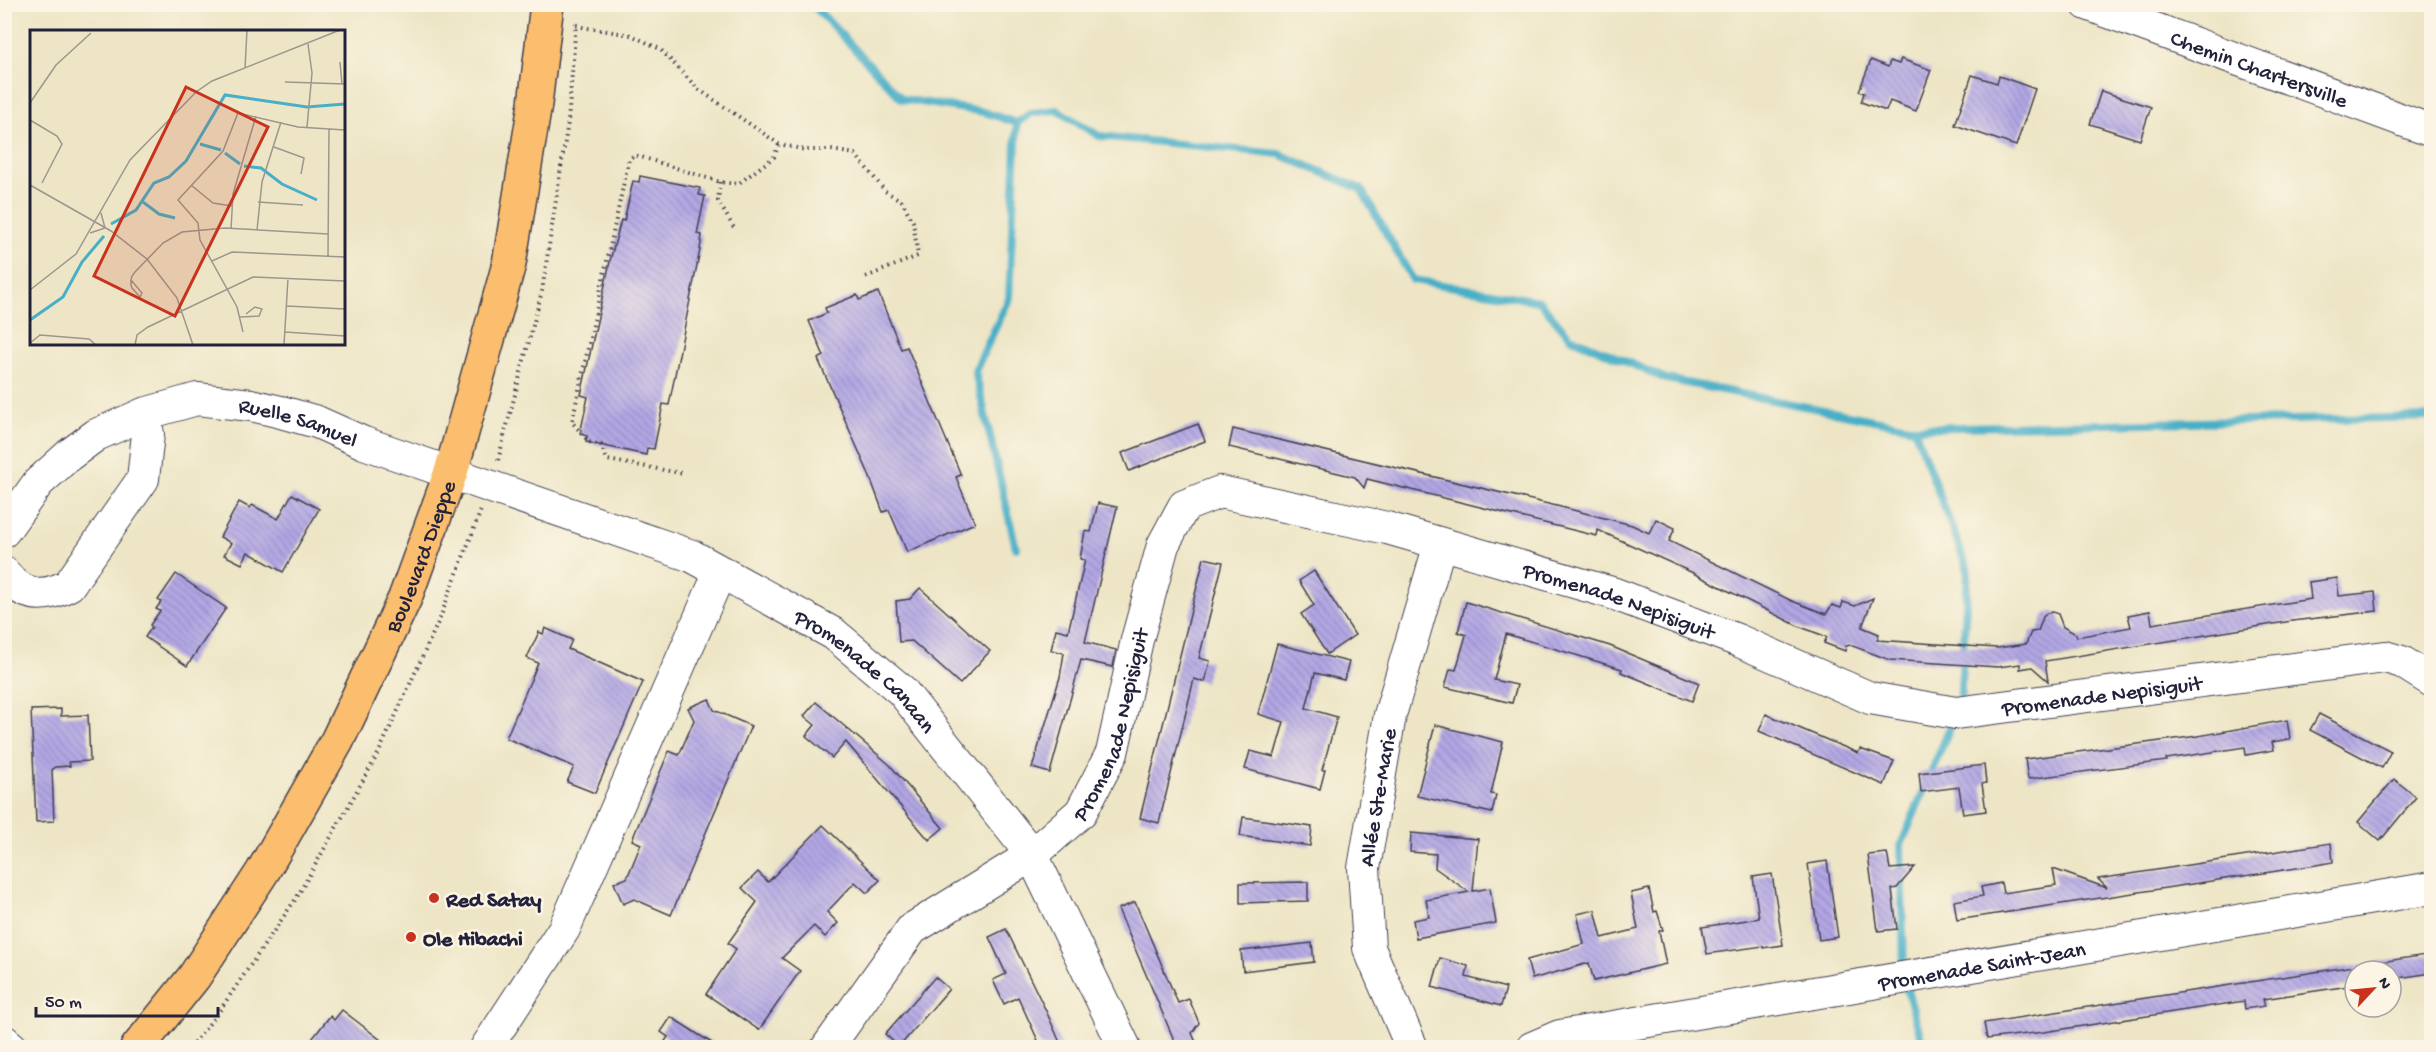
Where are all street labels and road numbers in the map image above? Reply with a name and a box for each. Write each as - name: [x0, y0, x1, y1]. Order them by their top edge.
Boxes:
- street label: Chemin Chartersville: [2166, 27, 2351, 116]
- street label: Ruelle Samuel: [237, 395, 361, 455]
- street label: Boulevard Dieppe: [381, 477, 464, 638]
- street label: Promenade Nepisiguit: [1518, 559, 1719, 648]
- street label: Promenade Canaan: [788, 605, 940, 740]
- street label: Promenade Nepisiguit: [1069, 624, 1157, 830]
- street label: Promenade Nepisiguit: [2000, 672, 2206, 724]
- street label: Allée Ste-Marie: [1355, 726, 1405, 869]
- street label: Promenade Saint-Jean: [1876, 938, 2088, 999]

